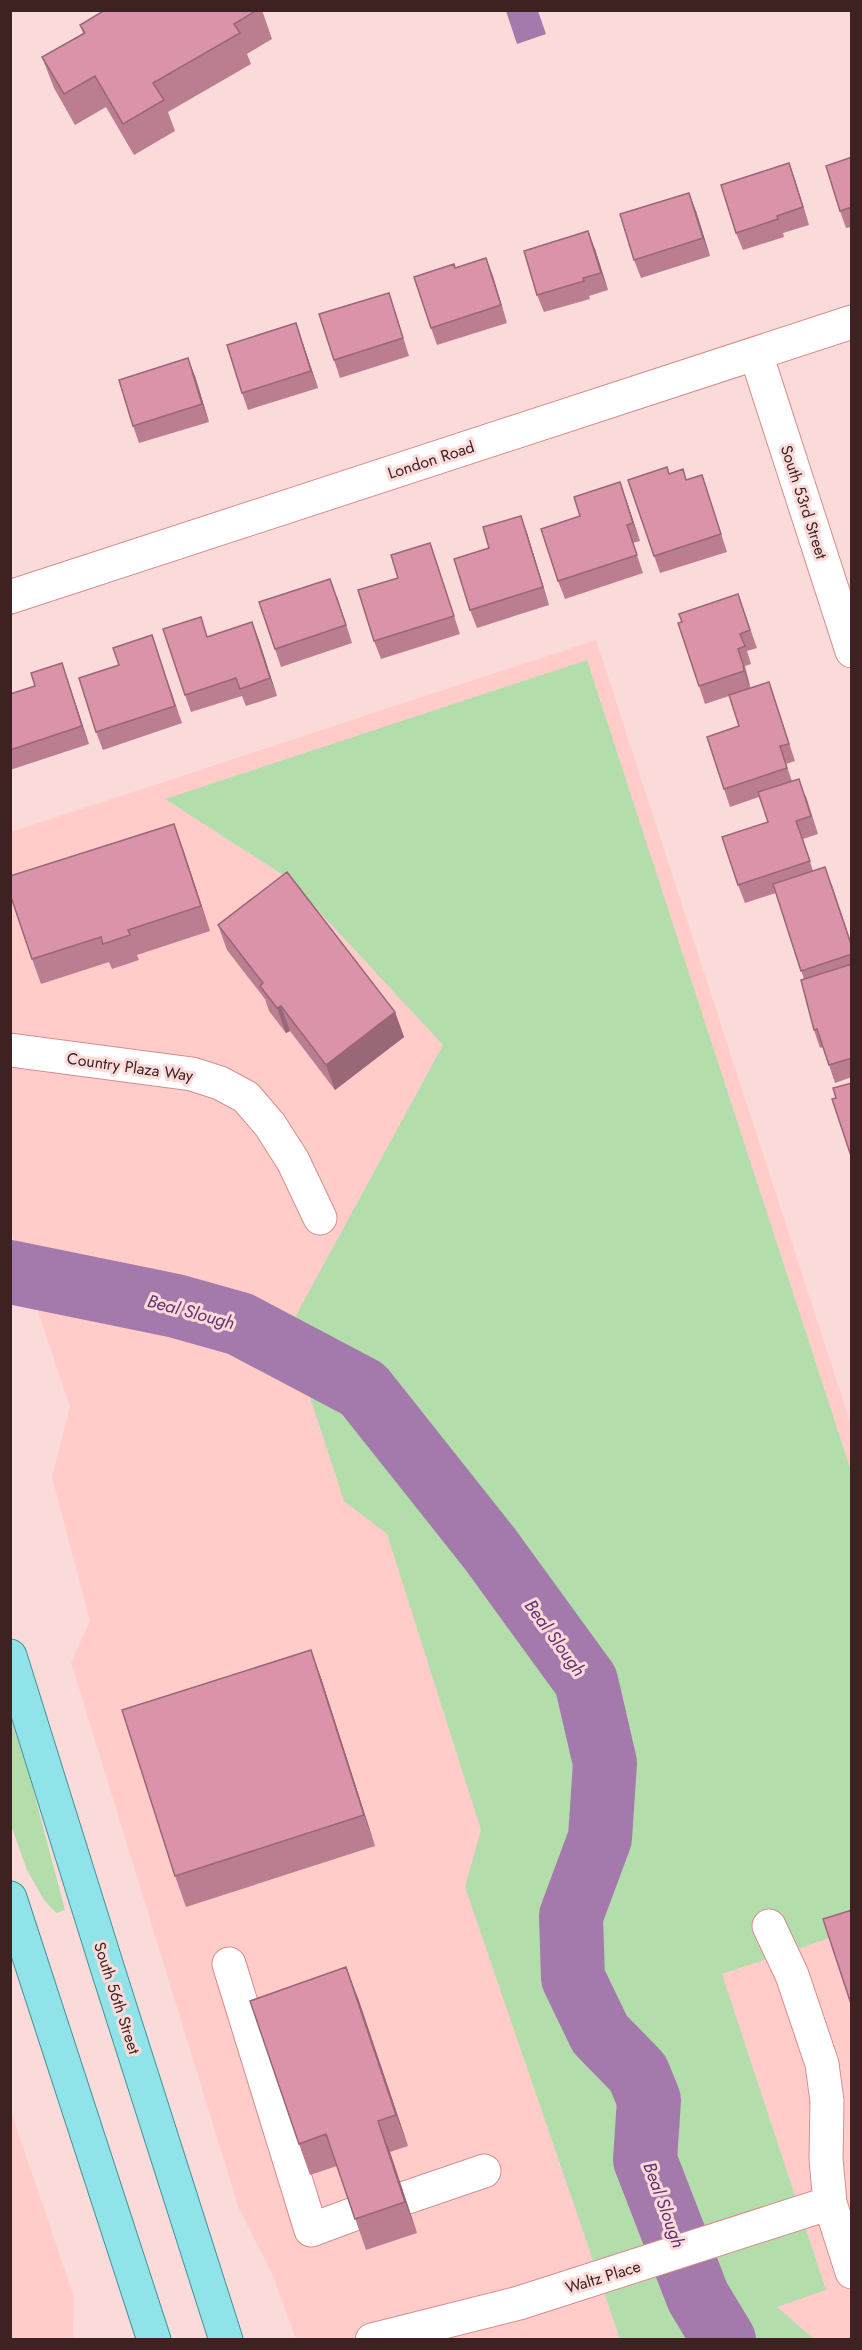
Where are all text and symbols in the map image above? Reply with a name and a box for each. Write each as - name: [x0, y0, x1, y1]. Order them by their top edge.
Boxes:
- street label: London Road: [385, 435, 477, 485]
- street label: South 53rd Street: [775, 442, 833, 562]
- street label: Country Plaza Way: [65, 1047, 195, 1087]
- water label: Beal Slough: [144, 1288, 238, 1336]
- water label: Beal Slough: [518, 1594, 592, 1682]
- street label: South 56th Street: [88, 1939, 146, 2057]
- water label: Beal Slough: [636, 2158, 692, 2252]
- street label: Waltz Place: [563, 2255, 643, 2299]

